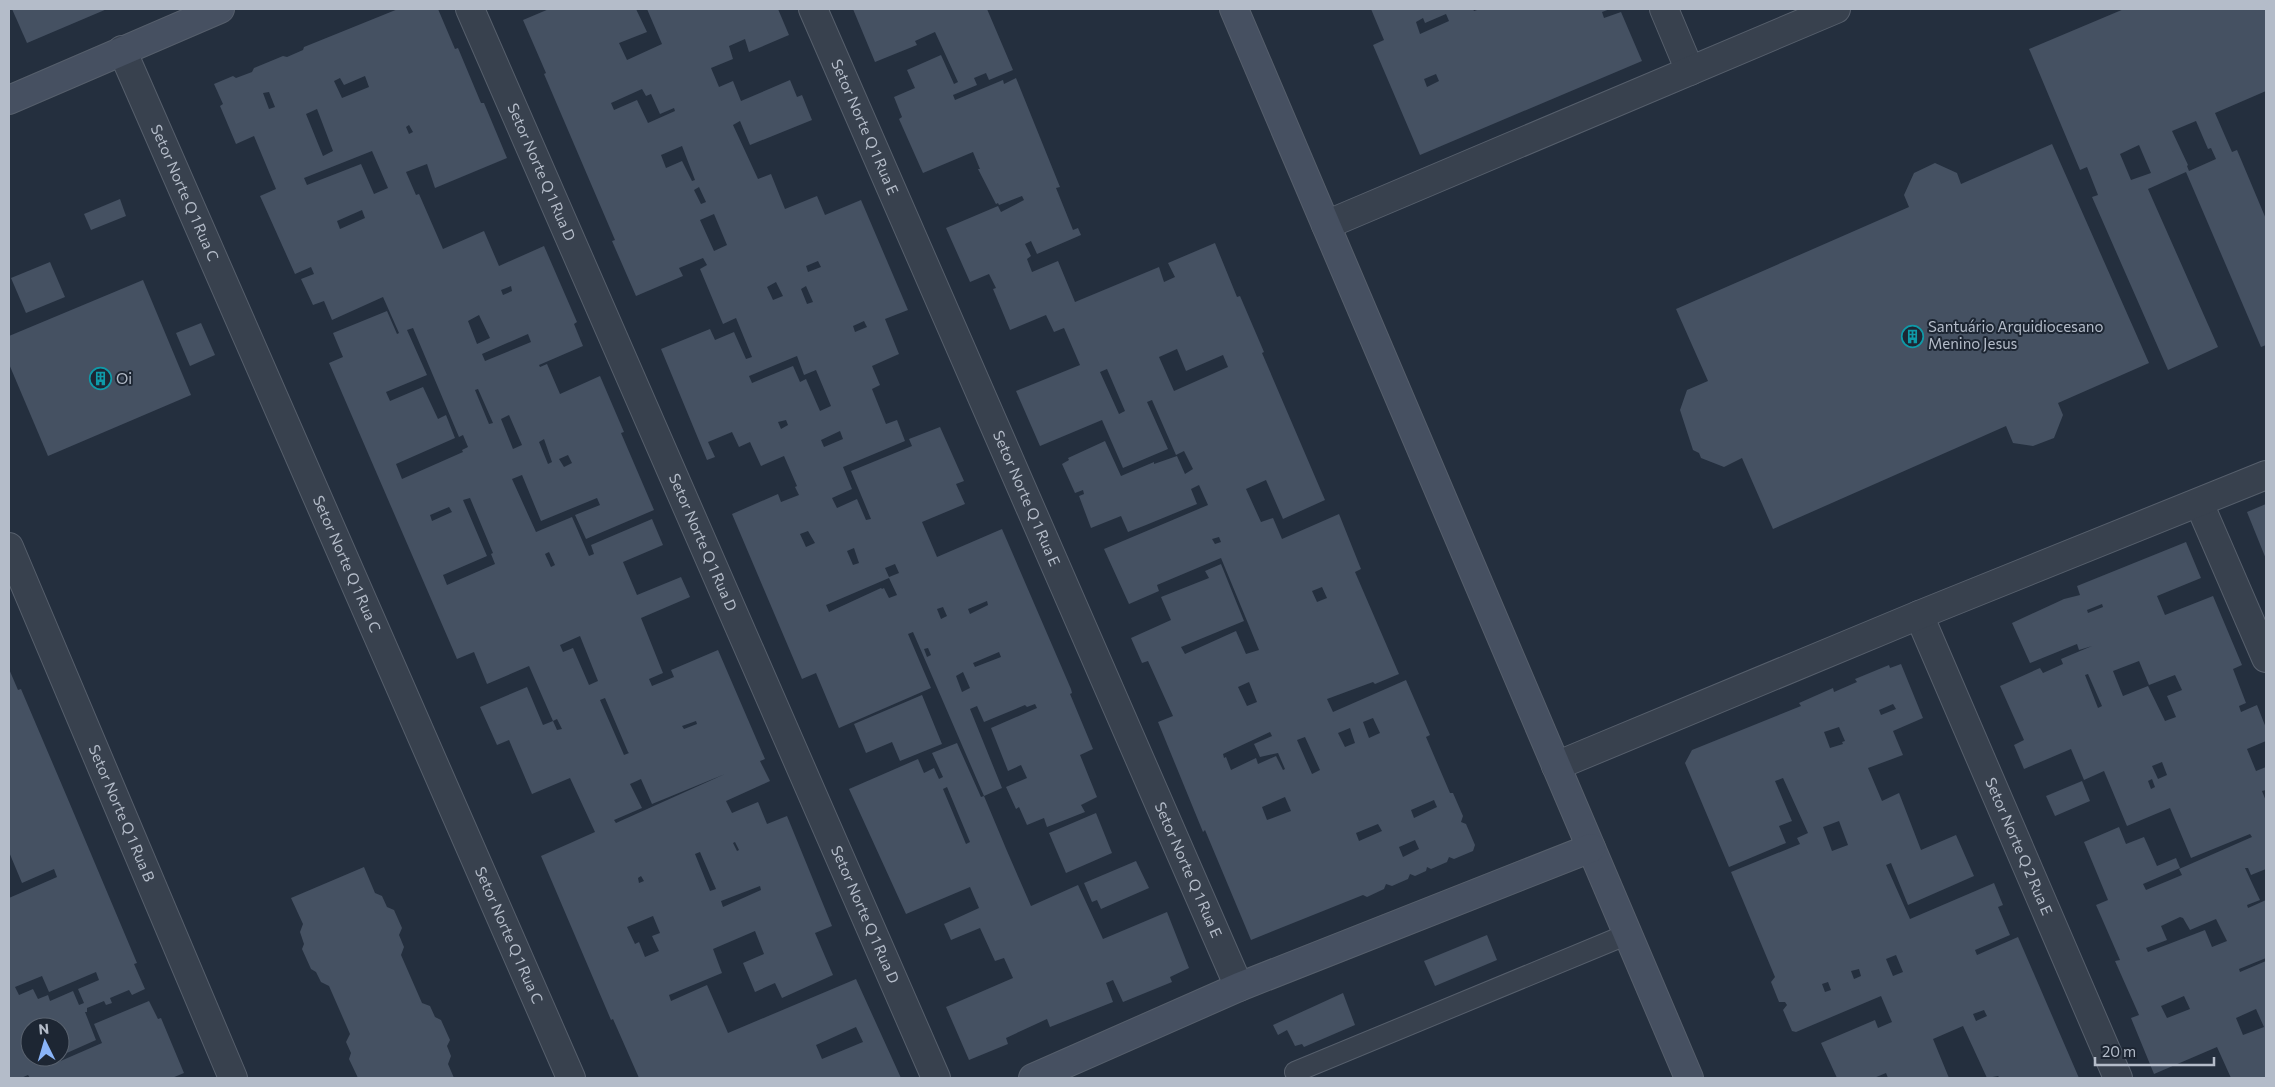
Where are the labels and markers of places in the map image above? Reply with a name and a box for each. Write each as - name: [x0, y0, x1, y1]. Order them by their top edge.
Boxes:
- place label: Santuário Arquidiocesano Menino Jesus: [1928, 317, 2103, 352]
- building icon: Santuário Arquidiocesano Menino Jesus: [1900, 324, 1924, 348]
- building icon: Oi: [88, 367, 112, 391]
- place label: Oi: [116, 369, 132, 387]

